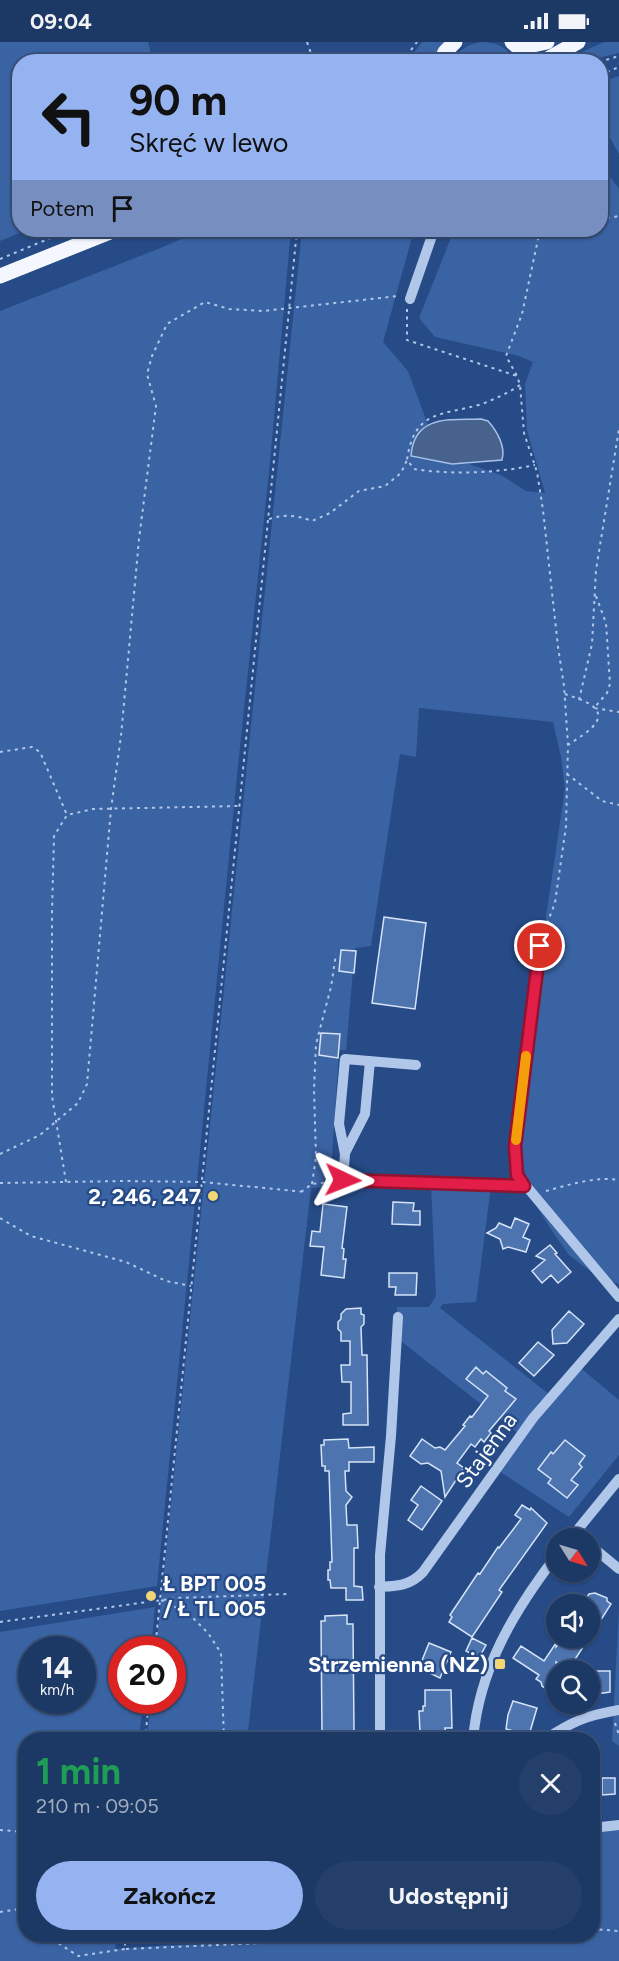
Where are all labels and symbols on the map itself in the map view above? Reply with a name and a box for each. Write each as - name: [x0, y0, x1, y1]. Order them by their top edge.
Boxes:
- pin: [514, 920, 565, 971]
- position arrow: [311, 1148, 375, 1212]
- place label: 2, 246, 247: [88, 1183, 201, 1210]
- marker: 2, 246, 247: [206, 1189, 220, 1203]
- street label: Stajenna: [450, 1407, 523, 1493]
- north arrow: [546, 1528, 600, 1582]
- place label: Ł BPT 005 / Ł TL 005: [163, 1570, 266, 1622]
- marker: Ł BPT 005 / Ł TL 005: [144, 1589, 158, 1603]
- speed limit sign: 20: [108, 1636, 186, 1714]
- place label: Strzemienna (NŻ): [308, 1651, 488, 1678]
- marker: Strzemienna (NŻ): [493, 1657, 507, 1671]

